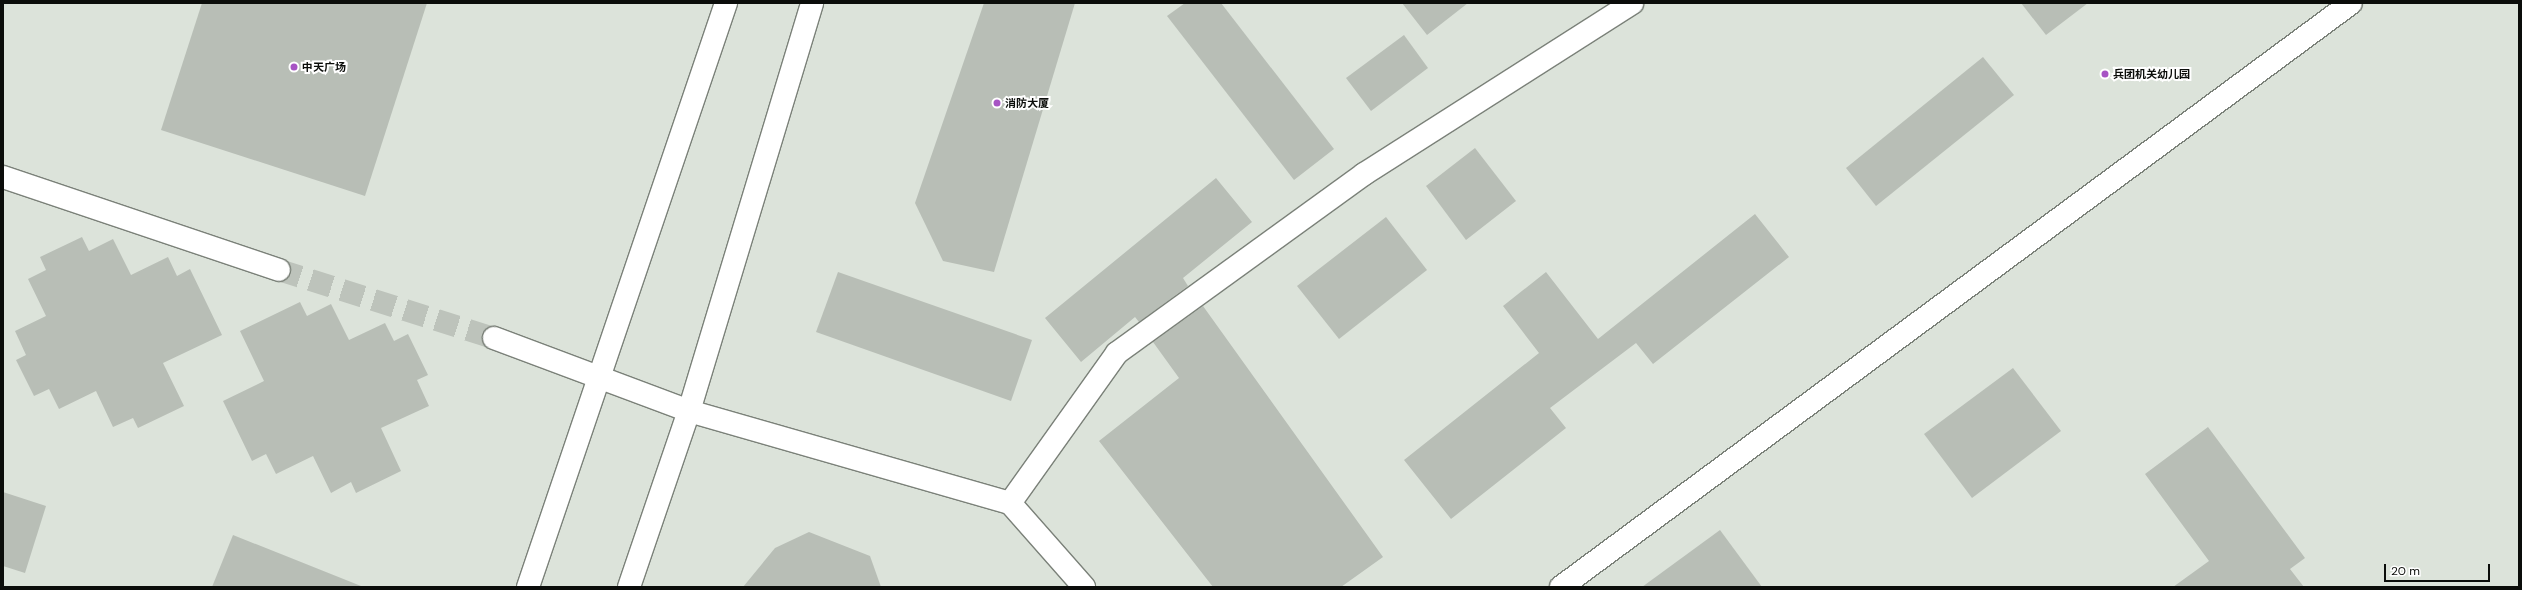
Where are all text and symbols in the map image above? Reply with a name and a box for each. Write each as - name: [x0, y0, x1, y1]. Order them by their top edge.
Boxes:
- place label: 中天广场: [302, 60, 346, 74]
- marker: 中天广场: [289, 62, 299, 72]
- place label: 兵团机关幼儿园: [2113, 67, 2190, 81]
- marker: 兵团机关幼儿园: [2100, 69, 2110, 79]
- place label: 消防大厦: [1005, 96, 1049, 110]
- marker: 消防大厦: [992, 98, 1002, 108]
- scale bar: [2386, 556, 2492, 582]
- text: 20 m: [2391, 563, 2420, 579]

